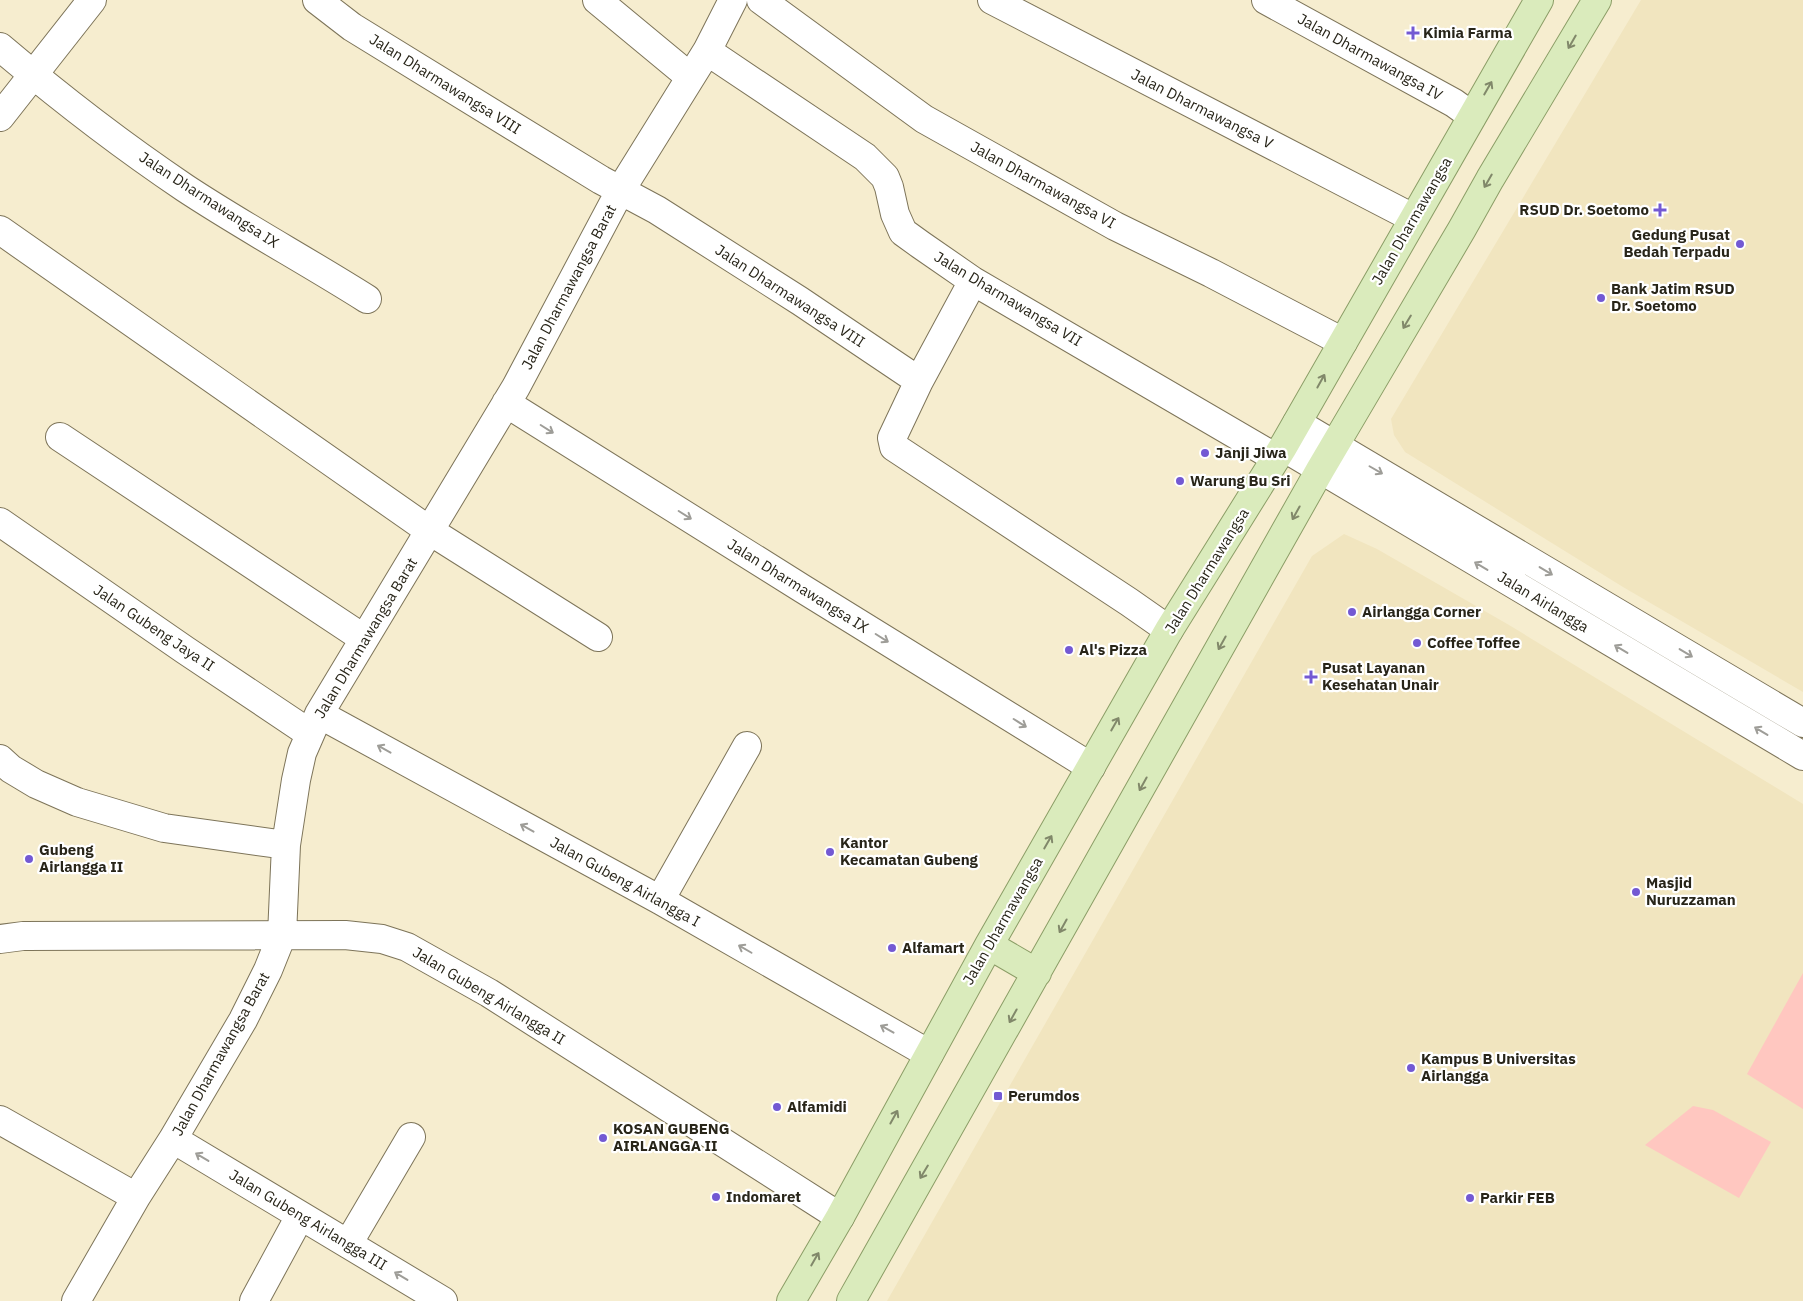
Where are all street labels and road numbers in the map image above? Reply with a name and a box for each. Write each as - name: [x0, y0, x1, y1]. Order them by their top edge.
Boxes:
- street label: Jalan Dharmawangsa IV: [1294, 9, 1446, 104]
- street label: Jalan Dharmawangsa VIII: [366, 29, 524, 138]
- street label: Jalan Dharmawangsa V: [1128, 64, 1276, 153]
- street label: Jalan Dharmawangsa VI: [967, 137, 1119, 232]
- street label: Jalan Dharmawangsa IX: [136, 147, 283, 252]
- street label: Jalan Dharmawangsa: [1367, 154, 1456, 288]
- street label: Jalan Dharmawangsa Barat: [517, 201, 620, 373]
- street label: Jalan Dharmawangsa VIII: [712, 240, 869, 351]
- street label: Jalan Dharmawangsa VII: [931, 247, 1085, 350]
- street label: Jalan Dharmawangsa: [1160, 505, 1253, 637]
- street label: Jalan Dharmawangsa IX: [724, 534, 872, 637]
- street label: Jalan Dharmawangsa Barat: [310, 554, 421, 722]
- street label: Jalan Airlangga: [1494, 567, 1592, 636]
- street label: Jalan Gubeng Jaya II: [90, 580, 218, 675]
- street label: Jalan Gubeng Airlangga I: [547, 832, 704, 931]
- street label: Jalan Dharmawangsa: [958, 854, 1047, 988]
- street label: Jalan Gubeng Airlangga II: [410, 942, 569, 1049]
- street label: Jalan Dharmawangsa Barat: [168, 969, 274, 1139]
- street label: Jalan Gubeng Airlangga III: [226, 1165, 391, 1274]

